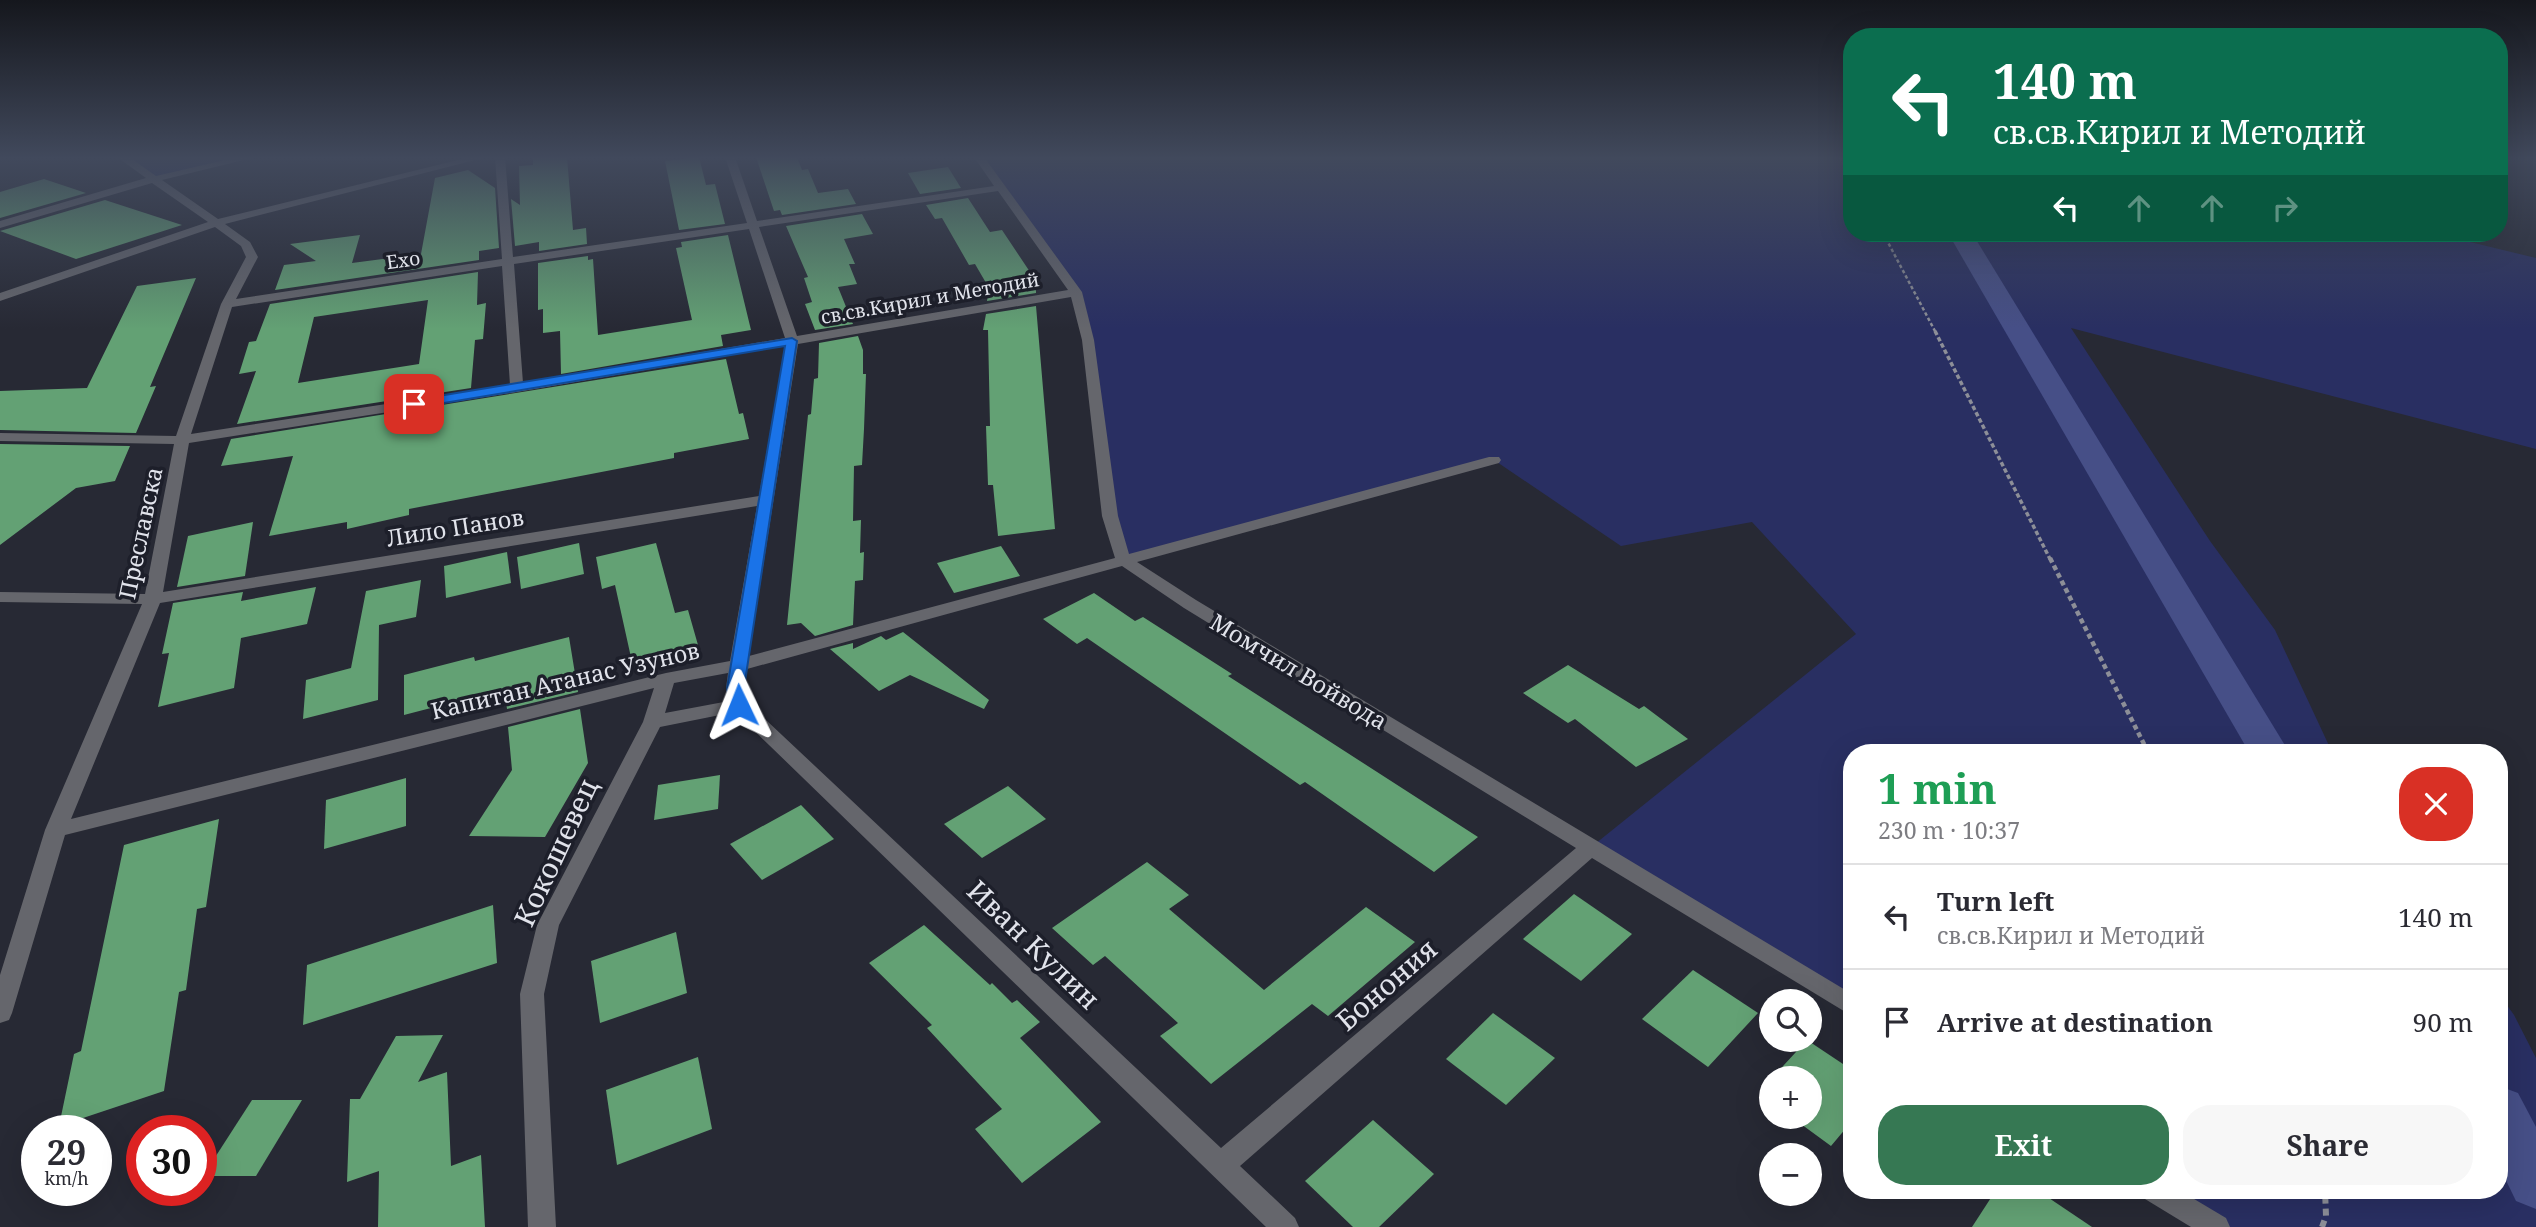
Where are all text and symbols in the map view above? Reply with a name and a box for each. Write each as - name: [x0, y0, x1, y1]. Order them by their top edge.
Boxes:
- text: 140 m: [1993, 47, 2137, 113]
- icon: left: [1878, 56, 1969, 147]
- text: св.св.Кирил и Методий: [1993, 110, 2366, 153]
- icon: left: [2047, 189, 2085, 227]
- icon: ahead: [2120, 189, 2158, 227]
- icon: ahead: [2193, 189, 2231, 227]
- icon: right: [2266, 189, 2304, 227]
- street label: Ехо: [384, 245, 422, 275]
- street label: св.св.Кирил и Методий: [819, 266, 1041, 330]
- pin: [384, 374, 444, 434]
- icon: arrive: [395, 385, 433, 423]
- street label: Преславска: [110, 464, 170, 602]
- street label: Лило Панов: [384, 500, 526, 554]
- street label: Момчил Войвода: [1204, 605, 1394, 737]
- street label: Капитан Атанас Узунов: [428, 634, 702, 726]
- position arrow: [702, 668, 776, 742]
- text: 1 min: [1878, 759, 1997, 816]
- button: close: [2399, 767, 2473, 841]
- street label: Кокошевец: [504, 772, 606, 932]
- text: 230 m · 10:37: [1878, 814, 2020, 846]
- street label: Иван Кулин: [959, 871, 1109, 1017]
- text: Turn left: [1937, 883, 2054, 919]
- icon: left: [1878, 898, 1916, 936]
- text: 140 m: [2398, 899, 2473, 935]
- text: св.св.Кирил и Методий: [1937, 919, 2205, 951]
- street label: Бонония: [1327, 930, 1445, 1038]
- map controls: [1759, 989, 1822, 1206]
- button: search: [1759, 989, 1822, 1052]
- icon: arrive: [1878, 1003, 1916, 1041]
- text: Arrive at destination: [1937, 1004, 2213, 1040]
- text: 90 m: [2413, 1004, 2473, 1040]
- button: +: [1759, 1066, 1822, 1129]
- button: Exit: [1878, 1105, 2169, 1185]
- button: Share: [2183, 1105, 2473, 1185]
- speed limit sign: 30: [126, 1115, 217, 1206]
- text: 29: [47, 1128, 86, 1175]
- button: −: [1759, 1143, 1822, 1206]
- text: km/h: [44, 1166, 89, 1190]

